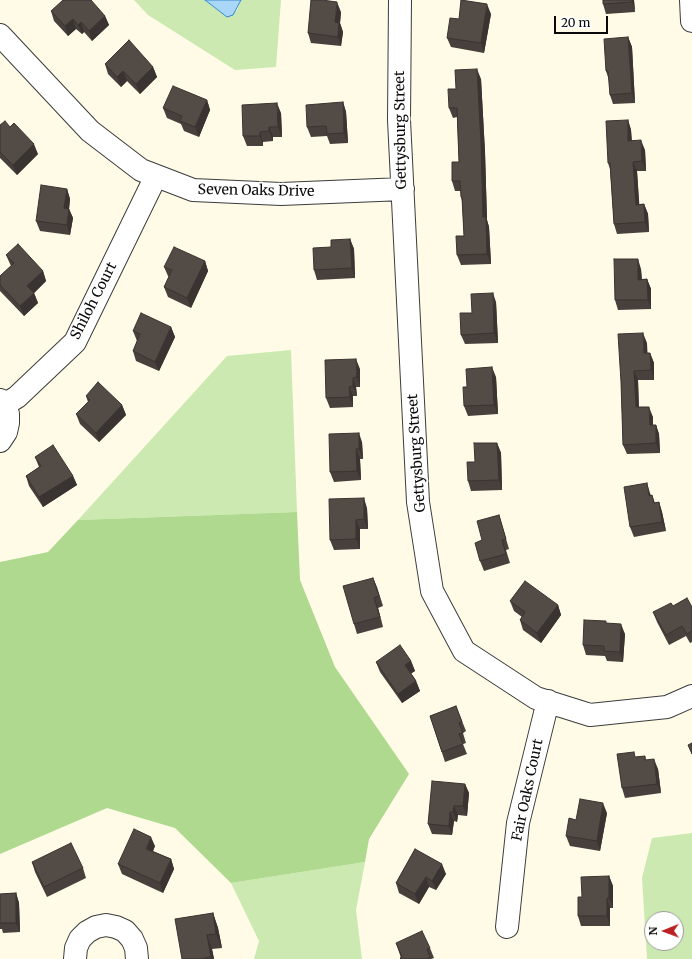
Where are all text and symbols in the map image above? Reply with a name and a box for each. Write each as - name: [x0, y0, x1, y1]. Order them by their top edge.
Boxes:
- scale bar: [556, 8, 610, 34]
- text: 20 m: [561, 15, 590, 30]
- street label: Gettysburg Street: [392, 71, 410, 189]
- street label: Seven Oaks Drive: [198, 182, 314, 200]
- street label: Shiloh Court: [67, 260, 121, 342]
- street label: Gettysburg Street: [404, 393, 430, 513]
- street label: Fair Oaks Court: [509, 737, 547, 843]
- north arrow: [644, 911, 684, 951]
- text: N: [646, 927, 660, 936]

